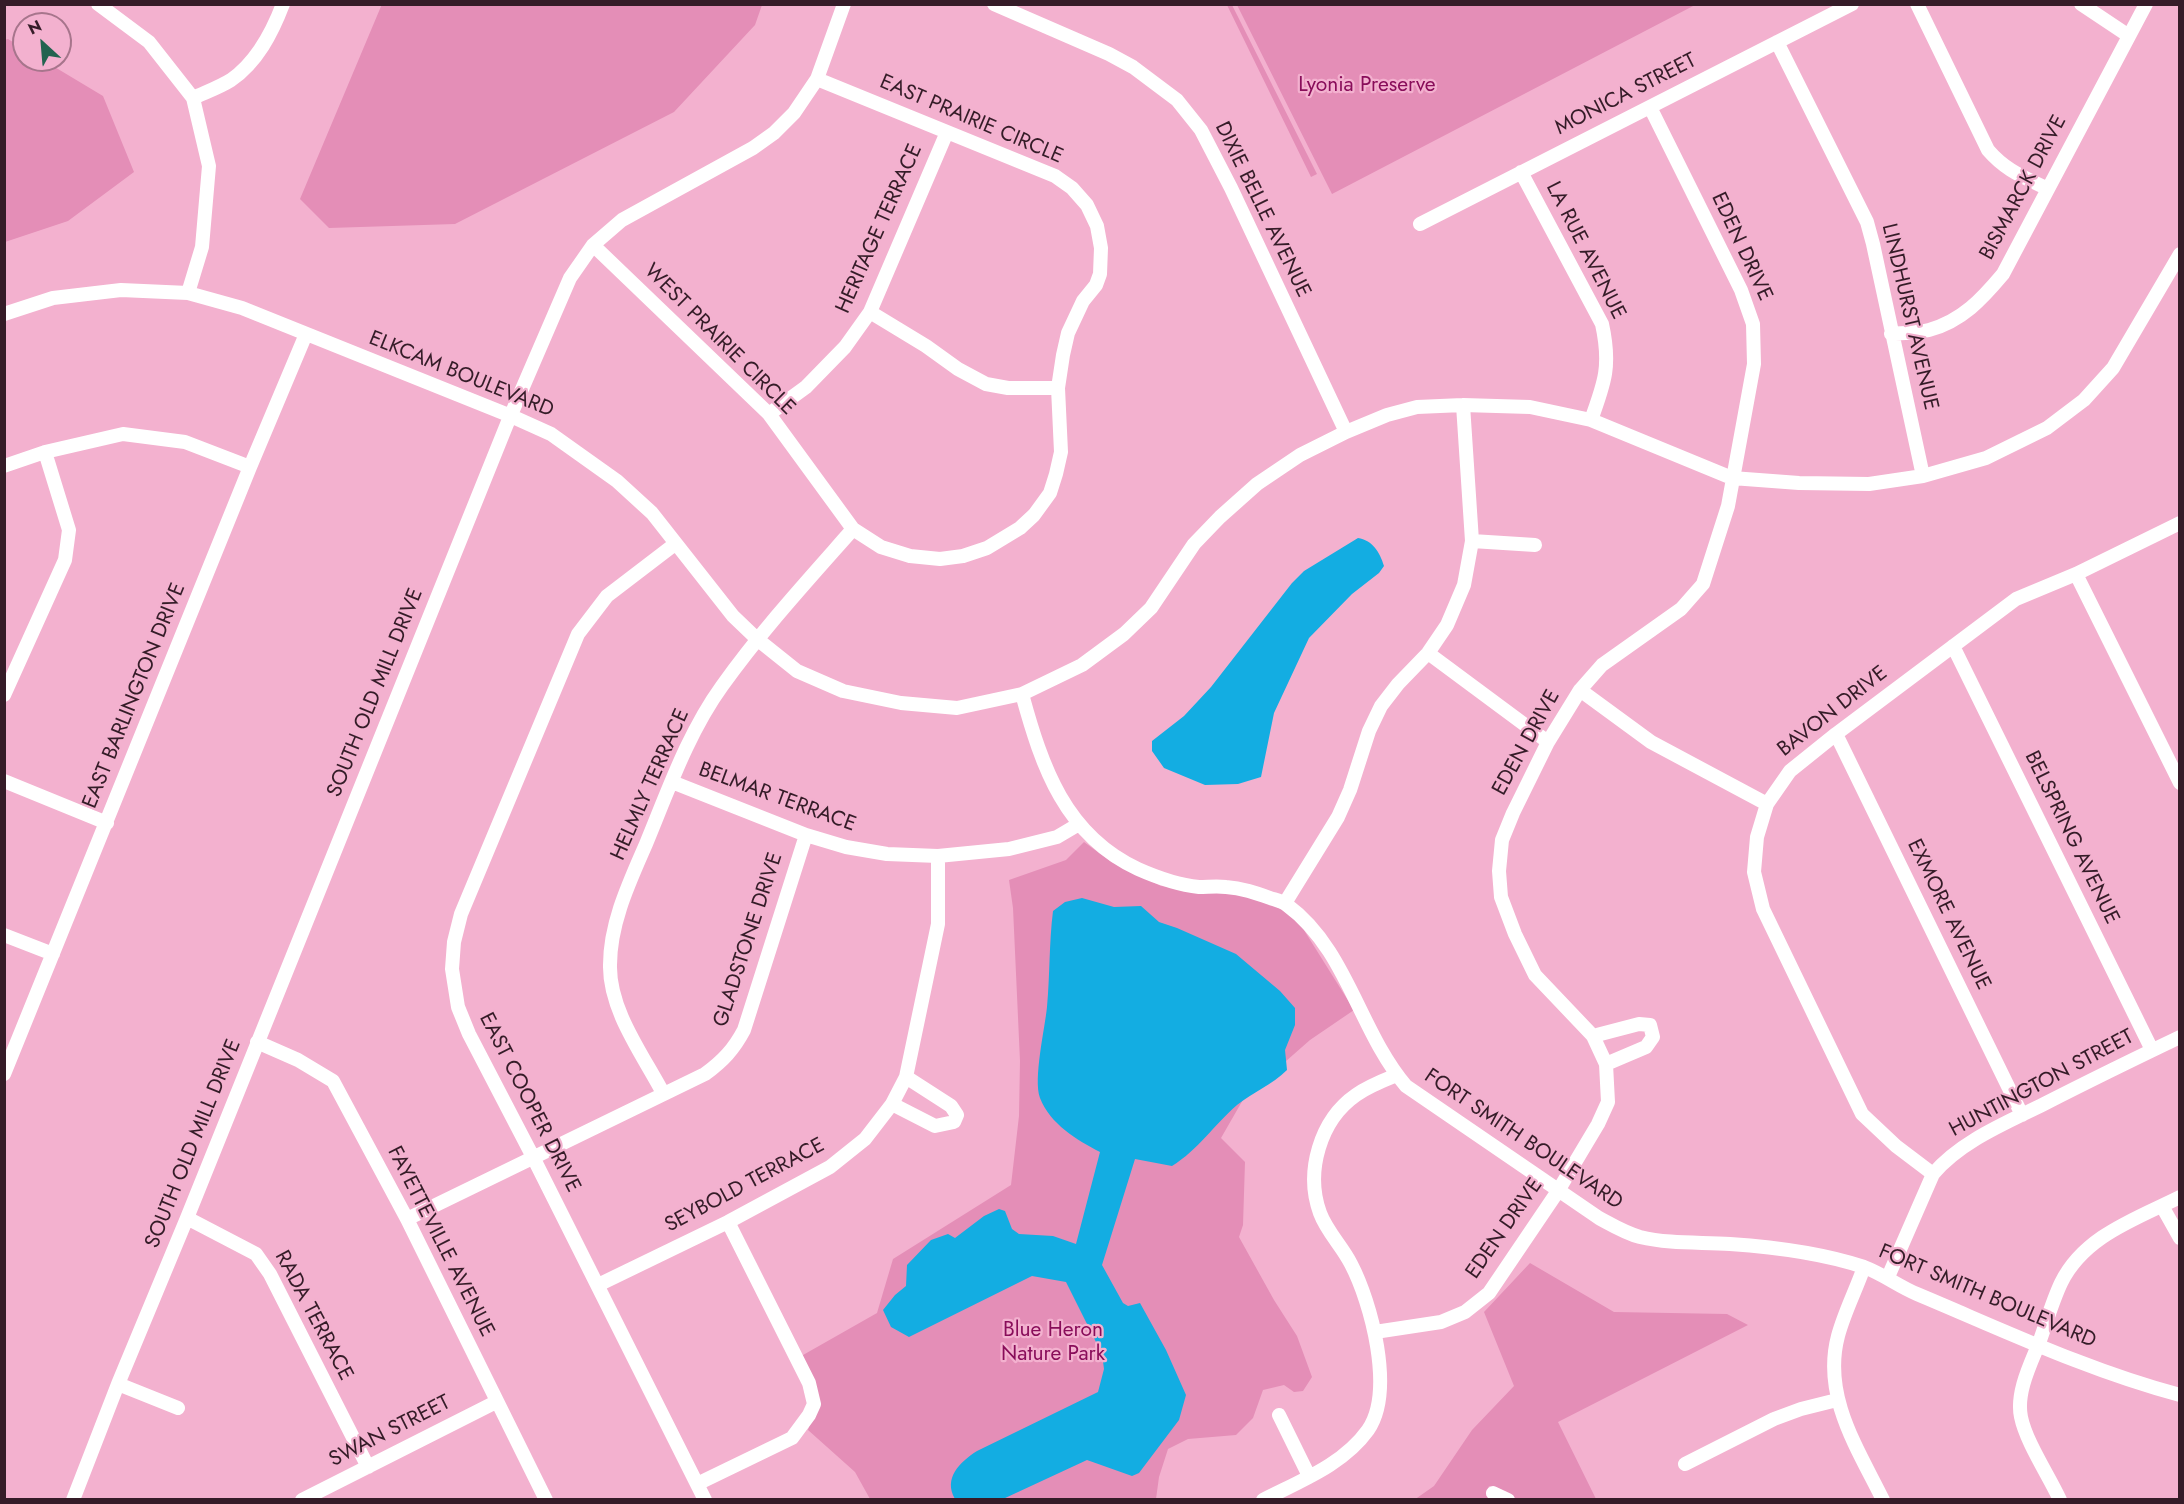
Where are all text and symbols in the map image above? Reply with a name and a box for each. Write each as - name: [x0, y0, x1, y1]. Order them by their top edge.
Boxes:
- north arrow: [12, 12, 72, 72]
- text: N: [24, 14, 46, 40]
- street label: MONICA STREET: [1551, 49, 1701, 141]
- street label: EAST PRAIRIE CIRCLE: [876, 70, 1066, 170]
- park label: Lyonia Preserve: [1298, 73, 1436, 99]
- street label: BISMARCK DRIVE: [1975, 111, 2073, 265]
- street label: DIXIE BELLE AVENUE: [1209, 118, 1315, 302]
- street label: HERITAGE TERRACE: [831, 141, 929, 317]
- street label: LA RUE AVENUE: [1539, 178, 1631, 324]
- street label: EDEN DRIVE: [1705, 189, 1777, 305]
- street label: LINDHURST AVENUE: [1875, 221, 1943, 413]
- street label: WEST PRAIRIE CIRCLE: [638, 259, 800, 421]
- street label: ELKCAM BOULEVARD: [365, 326, 557, 424]
- street label: EAST BARLINGTON DRIVE: [78, 580, 192, 812]
- street label: SOUTH OLD MILL DRIVE: [323, 585, 429, 801]
- street label: BAVON DRIVE: [1773, 661, 1893, 763]
- street label: EDEN DRIVE: [1488, 686, 1566, 800]
- street label: HELMLY TERRACE: [606, 705, 696, 865]
- street label: BELSPRING AVENUE: [2018, 747, 2124, 929]
- street label: BELMAR TERRACE: [695, 758, 859, 838]
- street label: EXMORE AVENUE: [1901, 836, 1995, 994]
- street label: GLADSTONE DRIVE: [709, 850, 789, 1030]
- street label: EAST COOPER DRIVE: [473, 1009, 585, 1197]
- street label: HUNTINGTON STREET: [1946, 1025, 2138, 1143]
- street label: SOUTH OLD MILL DRIVE: [141, 1036, 247, 1252]
- street label: FORT SMITH BOULEVARD: [1419, 1064, 1627, 1216]
- street label: SEYBOLD TERRACE: [661, 1133, 829, 1239]
- street label: FAYETTEVILLE AVENUE: [381, 1143, 499, 1341]
- street label: EDEN DRIVE: [1461, 1174, 1549, 1284]
- street label: FORT SMITH BOULEVARD: [1874, 1240, 2100, 1354]
- street label: RADA TERRACE: [268, 1247, 358, 1385]
- park label: Blue Heron Nature Park: [1001, 1318, 1105, 1368]
- street label: SWAN STREET: [325, 1391, 455, 1473]

